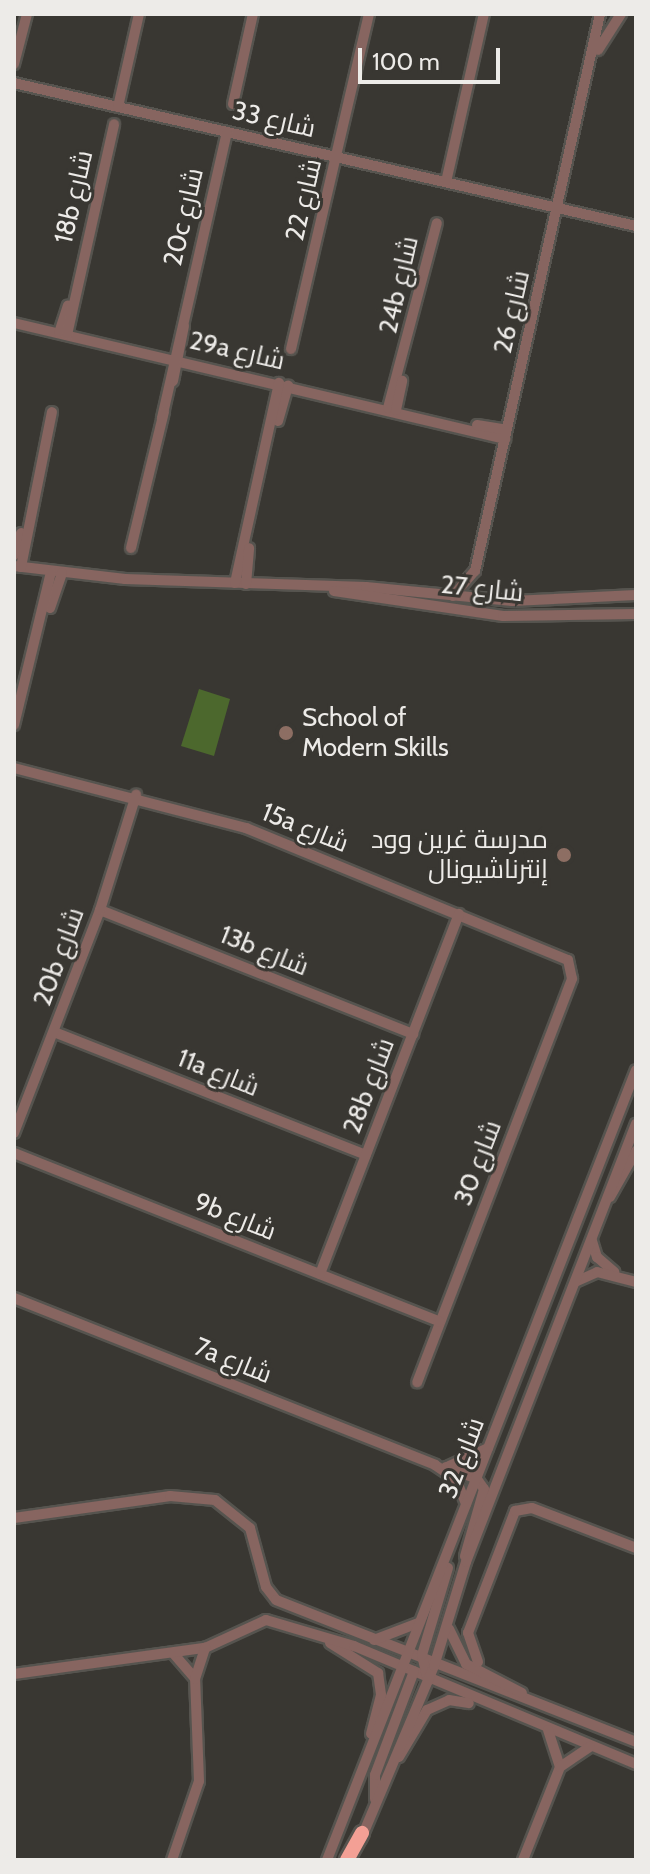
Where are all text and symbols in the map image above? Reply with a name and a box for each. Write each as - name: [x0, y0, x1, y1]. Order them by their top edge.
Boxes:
- scale bar: [362, 32, 504, 82]
- text: 100 m: [372, 47, 440, 76]
- street label: شارع 33: [229, 95, 319, 145]
- street label: 18b شارع: [48, 147, 100, 247]
- street label: شارع 22: [279, 156, 329, 244]
- street label: 20c شارع: [158, 165, 210, 269]
- street label: 24b شارع: [373, 233, 425, 337]
- street label: شارع 26: [487, 267, 537, 357]
- street label: 29a شارع: [186, 325, 288, 377]
- street label: شارع 27: [439, 569, 525, 609]
- place label: School of Modern Skills: [302, 702, 449, 764]
- marker: School of Modern Skills: [277, 724, 295, 742]
- street label: 15a شارع: [257, 796, 353, 860]
- place label: مدرسة غرين وود إنترناشيونال: [371, 824, 548, 886]
- marker: مدرسة غرين وود إنترناشيونال: [555, 846, 573, 864]
- street label: 20b شارع: [27, 904, 91, 1010]
- street label: 13b شارع: [215, 919, 313, 983]
- street label: 28b شارع: [337, 1034, 401, 1138]
- street label: 11a شارع: [172, 1042, 264, 1104]
- street label: شارع 30: [448, 1116, 508, 1210]
- street label: 9b شارع: [190, 1187, 280, 1247]
- street label: 7a شارع: [190, 1331, 276, 1391]
- street label: شارع 32: [432, 1413, 492, 1503]

